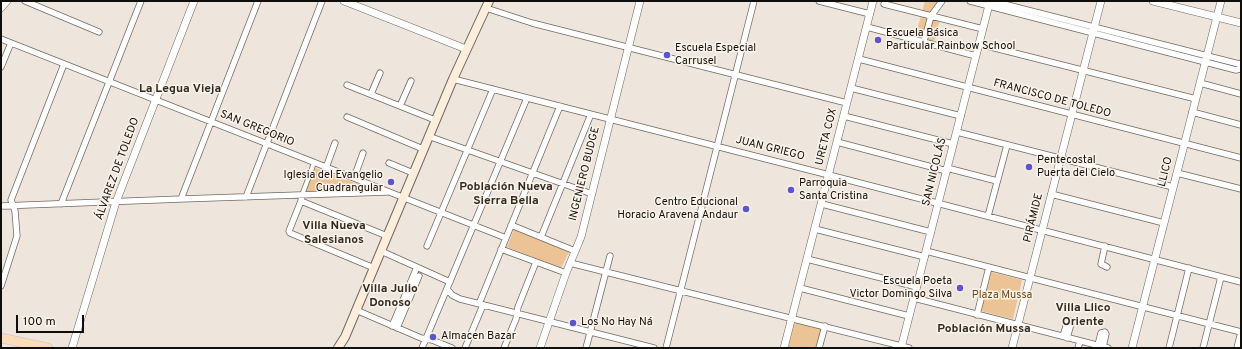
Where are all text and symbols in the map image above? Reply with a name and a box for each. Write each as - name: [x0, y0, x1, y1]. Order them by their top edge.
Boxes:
- place label: Escuela Básica Particular Rainbow School: [886, 27, 1015, 53]
- marker: Escuela Básica Particular Rainbow School: [873, 35, 883, 45]
- place label: Escuela Especial Carrusel: [675, 42, 756, 68]
- marker: Escuela Especial Carrusel: [662, 50, 672, 60]
- street label: FRANCISCO DE TOLEDO: [992, 77, 1112, 121]
- district label: La Legua Vieja: [139, 83, 221, 97]
- street label: URETA COX: [814, 107, 840, 167]
- street label: SAN GREGORIO: [218, 108, 296, 150]
- street label: ÁLVAREZ DE TOLEDO: [93, 116, 143, 222]
- street label: INGENIERO BUDGE: [567, 126, 603, 222]
- street label: JUAN GRIEGO: [734, 134, 806, 164]
- street label: SAN NICOLÁS: [920, 137, 950, 207]
- place label: Pentecostal Puerta del Cielo: [1037, 154, 1115, 180]
- street label: LLICO: [1156, 156, 1176, 188]
- marker: Pentecostal Puerta del Cielo: [1024, 162, 1034, 172]
- place label: Iglesia del Evangelio Cuadrangular: [284, 169, 383, 195]
- marker: Iglesia del Evangelio Cuadrangular: [386, 177, 396, 187]
- place label: Parroquia Santa Cristina: [799, 177, 868, 203]
- district label: Población Nueva Sierra Bella: [459, 181, 553, 209]
- marker: Parroquia Santa Cristina: [786, 185, 796, 195]
- street label: PIRÁMIDE: [1022, 192, 1046, 244]
- place label: Centro Educional Horacio Aravena Andaur: [617, 196, 738, 222]
- marker: Centro Educional Horacio Aravena Andaur: [741, 204, 751, 214]
- district label: Villa Nueva Salesianos: [302, 220, 366, 248]
- place label: Escuela Poeta Victor Domingo Silva: [849, 275, 952, 301]
- district label: Villa Julio Donoso: [362, 283, 418, 311]
- marker: Escuela Poeta Victor Domingo Silva: [955, 283, 965, 293]
- park label: Plaza Mussa: [972, 289, 1032, 303]
- district label: Villa Llico Oriente: [1055, 302, 1111, 330]
- scale bar: [18, 307, 86, 333]
- text: 100 m: [23, 314, 56, 330]
- place label: Los No Hay Ná: [581, 316, 653, 330]
- marker: Los No Hay Ná: [568, 318, 578, 328]
- district label: Población Mussa: [937, 323, 1031, 337]
- place label: Almacen Bazar: [441, 330, 516, 344]
- marker: Almacen Bazar: [428, 332, 438, 342]

